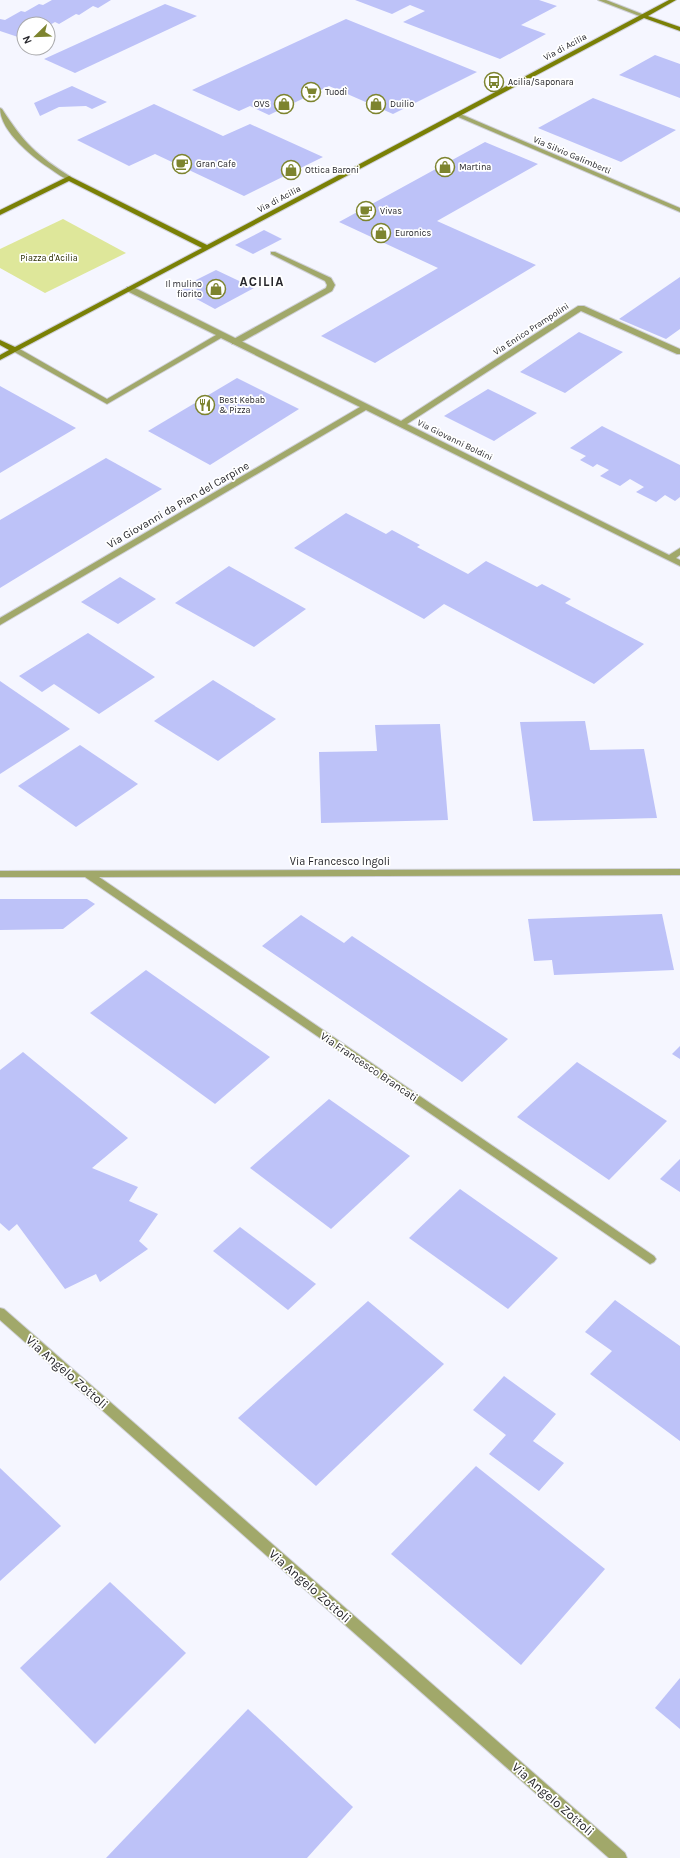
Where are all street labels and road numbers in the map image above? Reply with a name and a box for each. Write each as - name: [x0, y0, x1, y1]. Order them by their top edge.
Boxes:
- street label: Via di Acilia: [542, 31, 588, 63]
- street label: Via Silvio Galimberti: [532, 134, 612, 176]
- street label: Via di Acilia: [256, 183, 302, 215]
- street label: Via Enrico Prampolini: [491, 301, 571, 357]
- street label: Via Giovanni Boldini: [416, 417, 494, 463]
- street label: Via Giovanni da Pian del Carpine: [105, 459, 252, 551]
- street label: Via Francesco Ingoli: [290, 855, 390, 868]
- street label: Via Francesco Brancati: [318, 1030, 420, 1104]
- street label: Via Angelo Zottoli: [23, 1332, 111, 1412]
- street label: Via Angelo Zottoli: [266, 1546, 354, 1626]
- street label: Via Angelo Zottoli: [509, 1759, 597, 1839]

